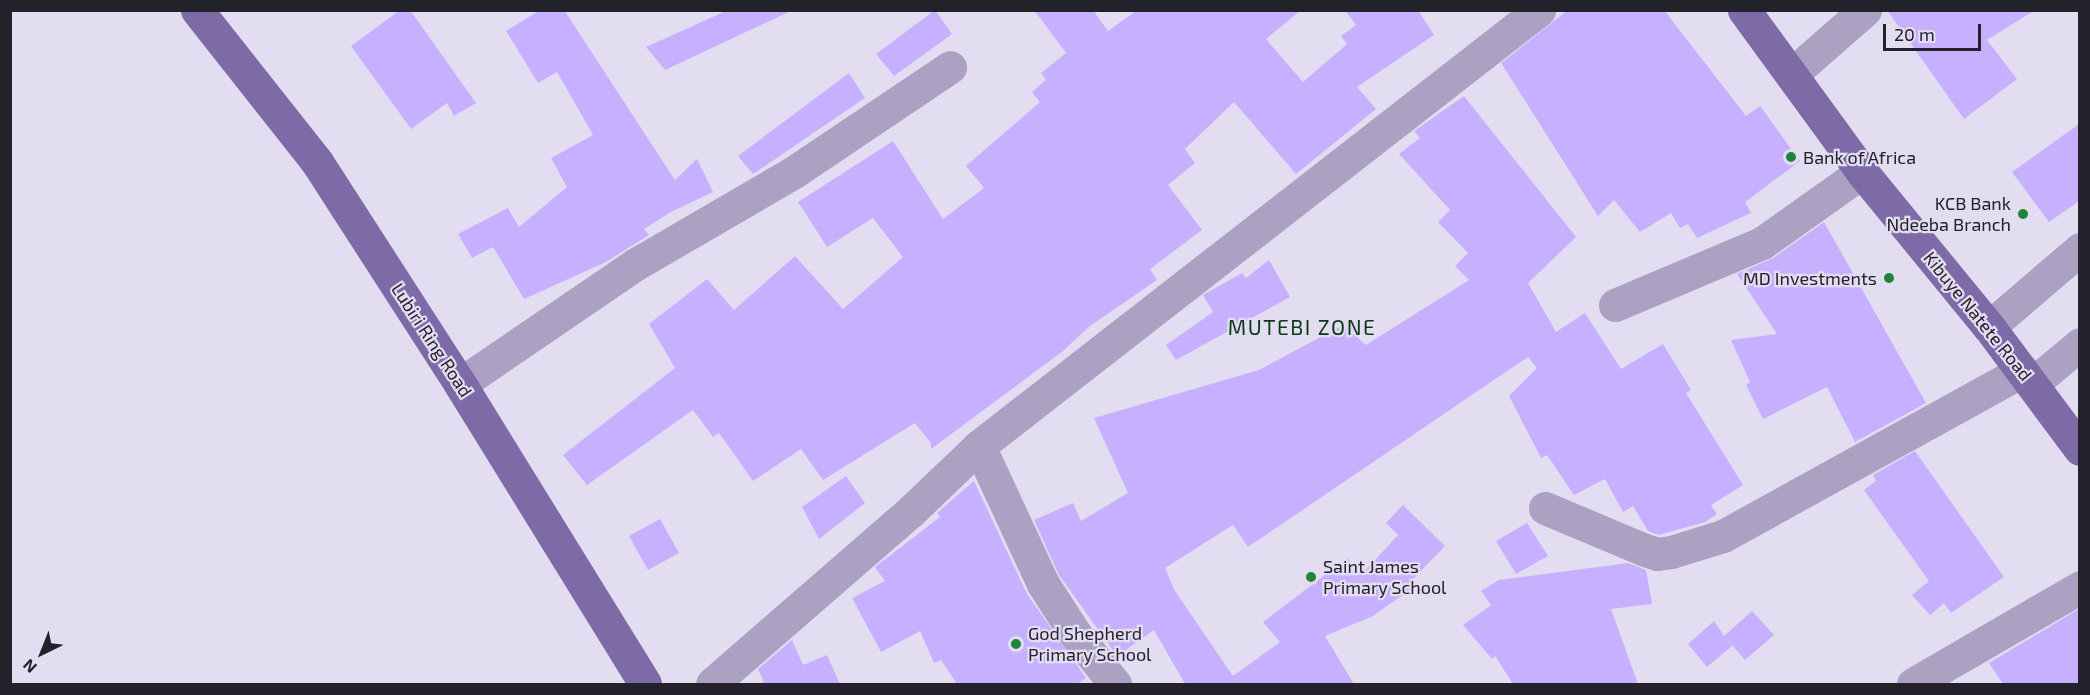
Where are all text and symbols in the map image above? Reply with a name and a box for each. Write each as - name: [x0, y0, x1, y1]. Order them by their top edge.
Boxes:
- scale bar: [1886, 12, 1984, 50]
- text: 20 m: [1894, 23, 1935, 45]
- place label: Bank of Africa: [1803, 146, 1917, 168]
- marker: Bank of Africa: [1784, 150, 1798, 164]
- place label: KCB Bank Ndeeba Branch: [1887, 193, 2011, 236]
- marker: KCB Bank Ndeeba Branch: [2016, 207, 2030, 221]
- street label: Kibuye Natete Road: [1919, 247, 2037, 385]
- place label: MD Investments: [1743, 267, 1877, 289]
- marker: MD Investments: [1882, 271, 1896, 285]
- street label: Lubiri Ring Road: [387, 279, 477, 401]
- district label: MUTEBI ZONE: [1228, 314, 1376, 340]
- place label: Saint James Primary School: [1323, 556, 1447, 598]
- marker: Saint James Primary School: [1304, 570, 1318, 584]
- north arrow: [12, 623, 72, 683]
- place label: God Shepherd Primary School: [1028, 623, 1152, 666]
- marker: God Shepherd Primary School: [1009, 637, 1023, 651]
- text: N: [19, 656, 40, 677]

